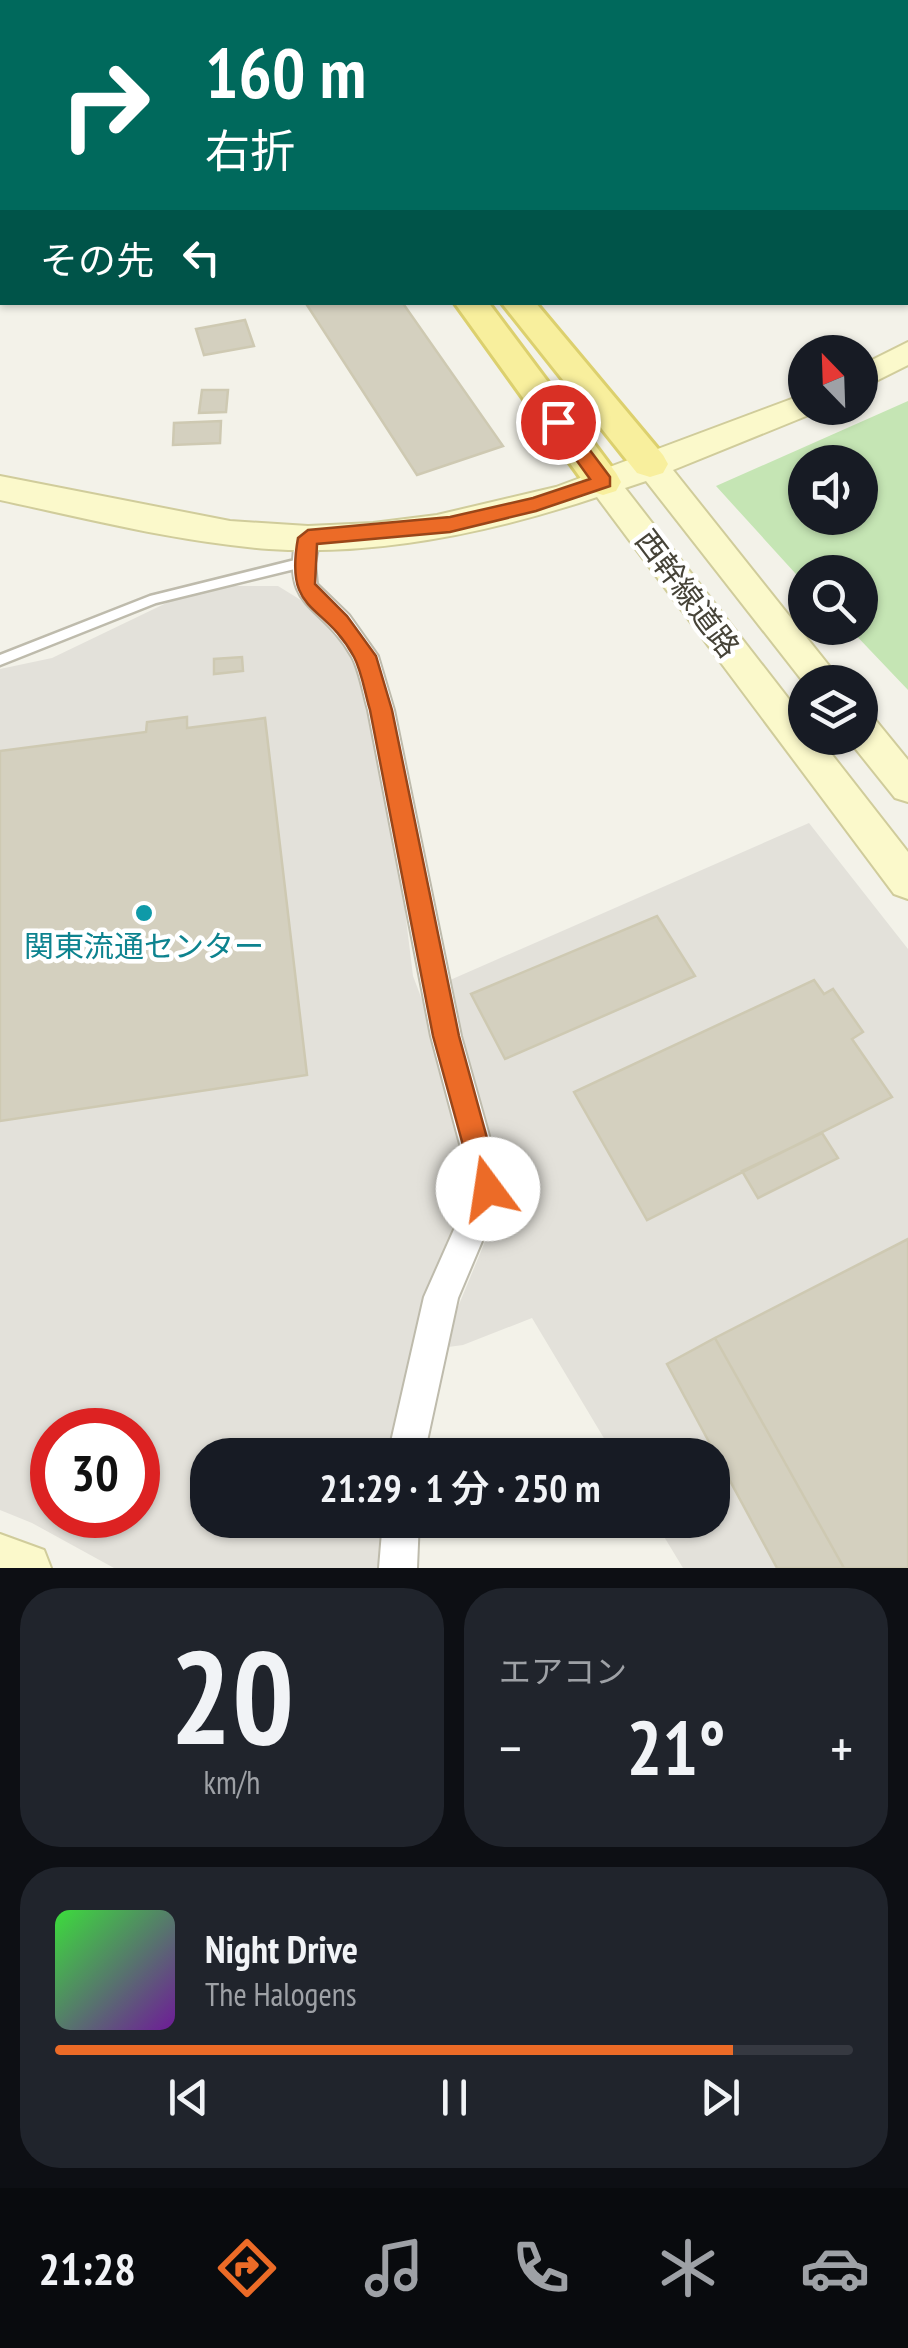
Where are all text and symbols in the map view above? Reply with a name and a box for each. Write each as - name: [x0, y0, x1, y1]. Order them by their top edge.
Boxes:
- text: 160 m: [205, 27, 366, 117]
- icon: right: [40, 40, 170, 170]
- text: 右折: [205, 121, 295, 179]
- icon: left: [174, 230, 229, 285]
- text: その先: [40, 235, 154, 284]
- north arrow: [788, 335, 878, 425]
- map controls: [788, 335, 878, 755]
- pin: [516, 380, 601, 465]
- icon: arrive: [531, 395, 586, 450]
- button: sound: [788, 445, 878, 535]
- street label: 西幹線道路: [627, 521, 749, 665]
- button: search: [788, 555, 878, 645]
- button: layers: [788, 665, 878, 755]
- marker: 関東流通センター: [133, 902, 155, 924]
- place label: 関東流通センター: [24, 926, 264, 965]
- position arrow: [436, 1137, 540, 1241]
- speed limit sign: 30: [30, 1408, 160, 1538]
- text: 21:29 · 1 分 · 250 m: [320, 1463, 600, 1512]
- text: 20: [170, 1612, 294, 1780]
- text: エアコン: [499, 1650, 627, 1692]
- text: 21°: [626, 1699, 726, 1796]
- text: −: [499, 1712, 522, 1783]
- text: +: [830, 1712, 853, 1783]
- text: km/h: [204, 1761, 260, 1803]
- text: Night Drive: [205, 1924, 358, 1973]
- text: The Halogens: [205, 1973, 357, 2015]
- icon: previous: [161, 2070, 216, 2125]
- icon: pause: [427, 2070, 482, 2125]
- icon: next: [693, 2070, 748, 2125]
- icon: directions: [212, 2233, 282, 2303]
- icon: music: [359, 2233, 429, 2303]
- icon: phone: [506, 2233, 576, 2303]
- icon: climate: [653, 2233, 723, 2303]
- icon: car: [800, 2233, 870, 2303]
- text: 21:28: [38, 2239, 136, 2297]

